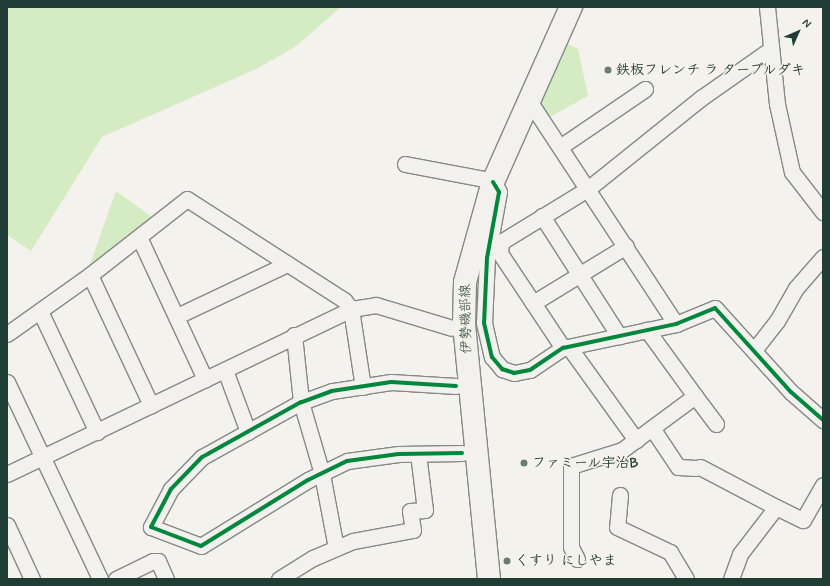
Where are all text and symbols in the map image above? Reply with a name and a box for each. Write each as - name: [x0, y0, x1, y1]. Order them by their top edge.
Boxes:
- north arrow: [778, 12, 818, 52]
- text: N: [799, 16, 814, 31]
- place label: 鉄板フレンチ ラ ターブルダキ: [616, 62, 806, 78]
- marker: 鉄板フレンチ ラ ターブルダキ: [603, 65, 613, 75]
- street label: 伊勢磯部線: [457, 284, 475, 354]
- place label: ファミール宇治B: [532, 455, 639, 471]
- marker: ファミール宇治B: [519, 458, 529, 468]
- place label: くすり にしやま: [515, 553, 617, 569]
- marker: くすり にしやま: [502, 556, 512, 566]

